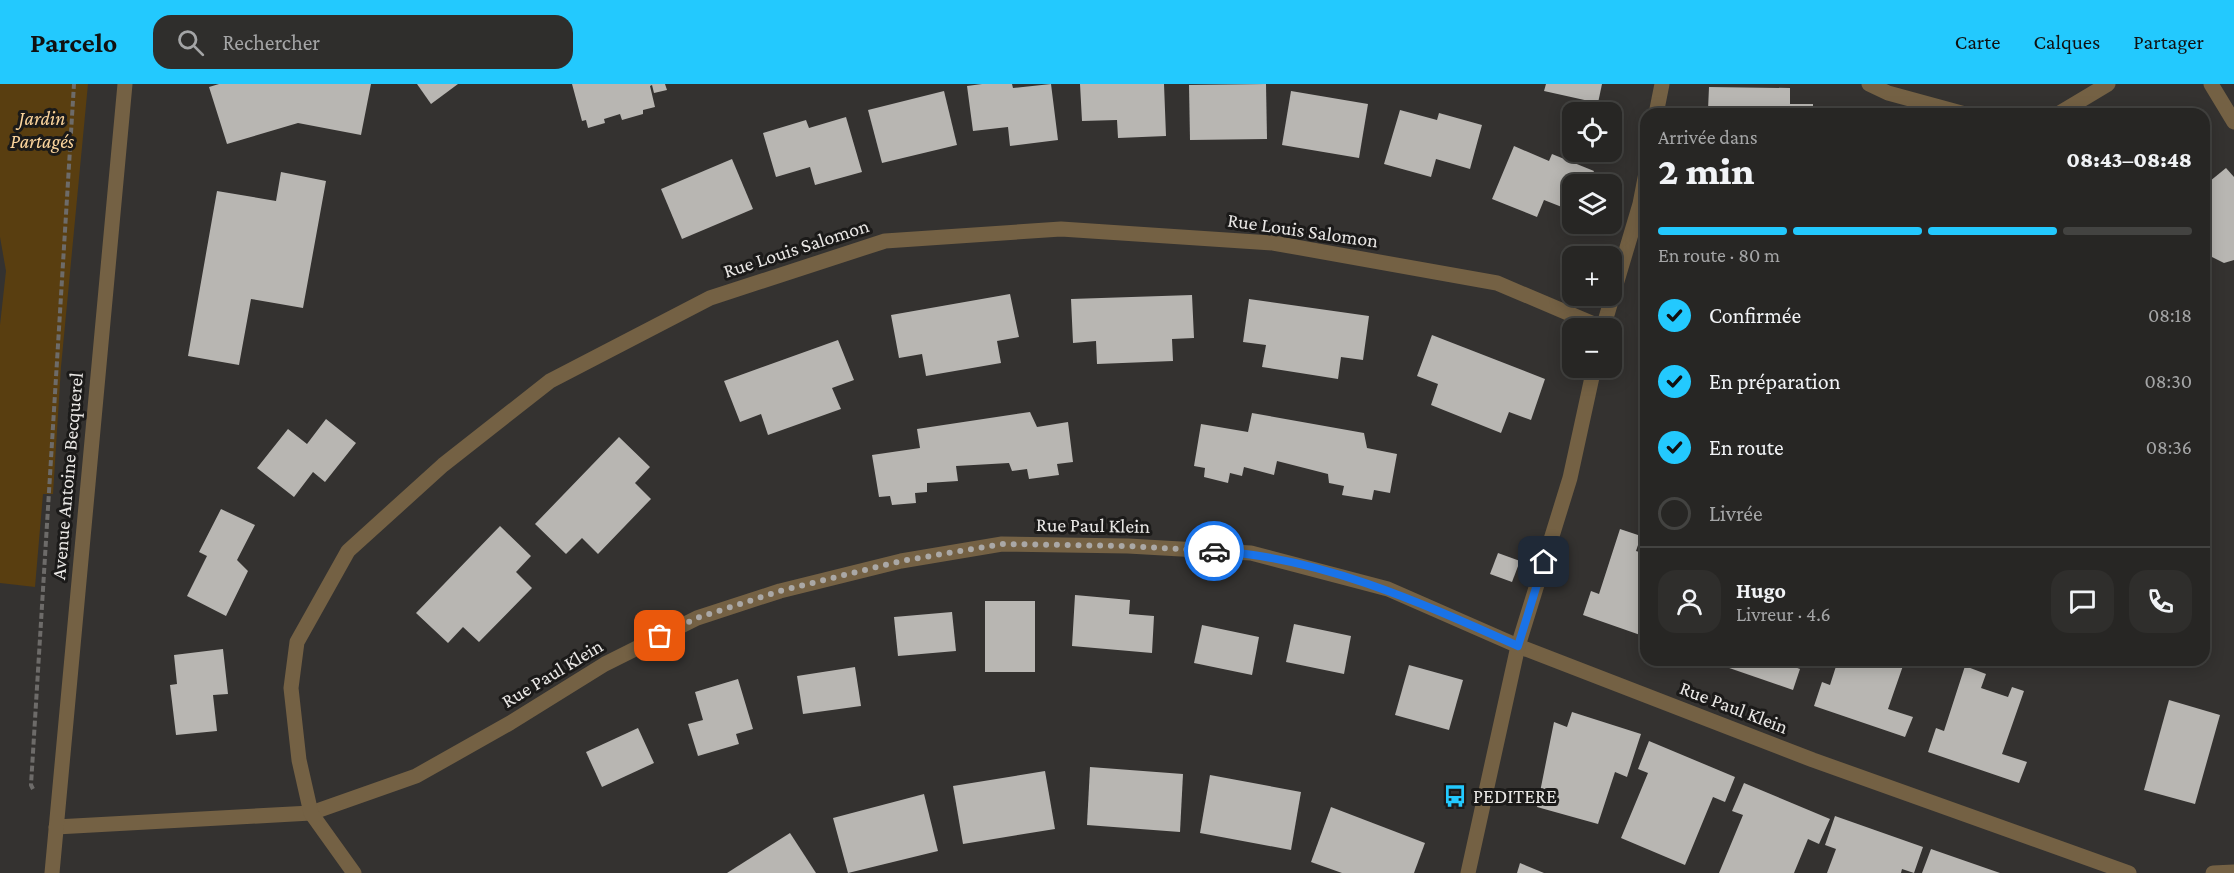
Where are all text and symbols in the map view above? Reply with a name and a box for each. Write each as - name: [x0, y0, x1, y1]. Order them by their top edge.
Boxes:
- search box: [153, 15, 573, 69]
- icon: search: [174, 26, 207, 59]
- text: Parcelo: [30, 27, 117, 58]
- text: Rechercher: [222, 30, 320, 55]
- text: Carte: [1955, 30, 2000, 54]
- text: Calques: [2033, 30, 2100, 54]
- text: Partager: [2133, 30, 2204, 54]
- map controls: [1562, 102, 1622, 378]
- button: locate: [1562, 102, 1622, 162]
- park label: Jardin Partagés: [10, 107, 75, 153]
- text: Arrivée dans: [1658, 126, 1758, 148]
- text: 08:43–08:48: [2066, 147, 2192, 172]
- text: 2 min: [1658, 149, 1754, 192]
- button: layers: [1562, 174, 1622, 234]
- street label: Rue Louis Salomon: [1226, 209, 1380, 251]
- street label: Rue Louis Salomon: [720, 214, 872, 282]
- text: En route · 80 m: [1658, 244, 1780, 266]
- button: +: [1562, 246, 1622, 306]
- icon: check: [1658, 299, 1691, 332]
- text: Confirmée: [1709, 303, 1801, 328]
- text: 08:18: [2148, 304, 2192, 326]
- button: −: [1562, 318, 1622, 378]
- icon: check: [1658, 365, 1691, 398]
- text: En préparation: [1709, 369, 1841, 394]
- text: 08:30: [2145, 370, 2192, 392]
- street label: Avenue Antoine Becquerel: [47, 371, 88, 581]
- icon: check: [1658, 431, 1691, 464]
- text: En route: [1709, 435, 1784, 460]
- text: 08:36: [2146, 436, 2192, 458]
- text: Livrée: [1709, 501, 1763, 526]
- street label: Rue Paul Klein: [1036, 513, 1150, 537]
- courier: [1184, 521, 1244, 581]
- icon: car: [1198, 535, 1231, 568]
- pin: [1518, 536, 1569, 587]
- icon: home: [1527, 545, 1560, 578]
- button: person: [1658, 570, 1721, 633]
- button: chat: [2051, 570, 2114, 633]
- button: phone: [2129, 570, 2192, 633]
- text: Hugo: [1736, 578, 1786, 603]
- text: Livreur · 4.6: [1736, 603, 1831, 625]
- pin: [634, 610, 685, 661]
- icon: bag: [643, 619, 676, 652]
- street label: Rue Paul Klein: [497, 634, 607, 712]
- street label: Rue Paul Klein: [1677, 676, 1791, 738]
- bus stop icon: PEDITERE: [1442, 783, 1468, 809]
- place label: PEDITERE: [1473, 785, 1557, 807]

